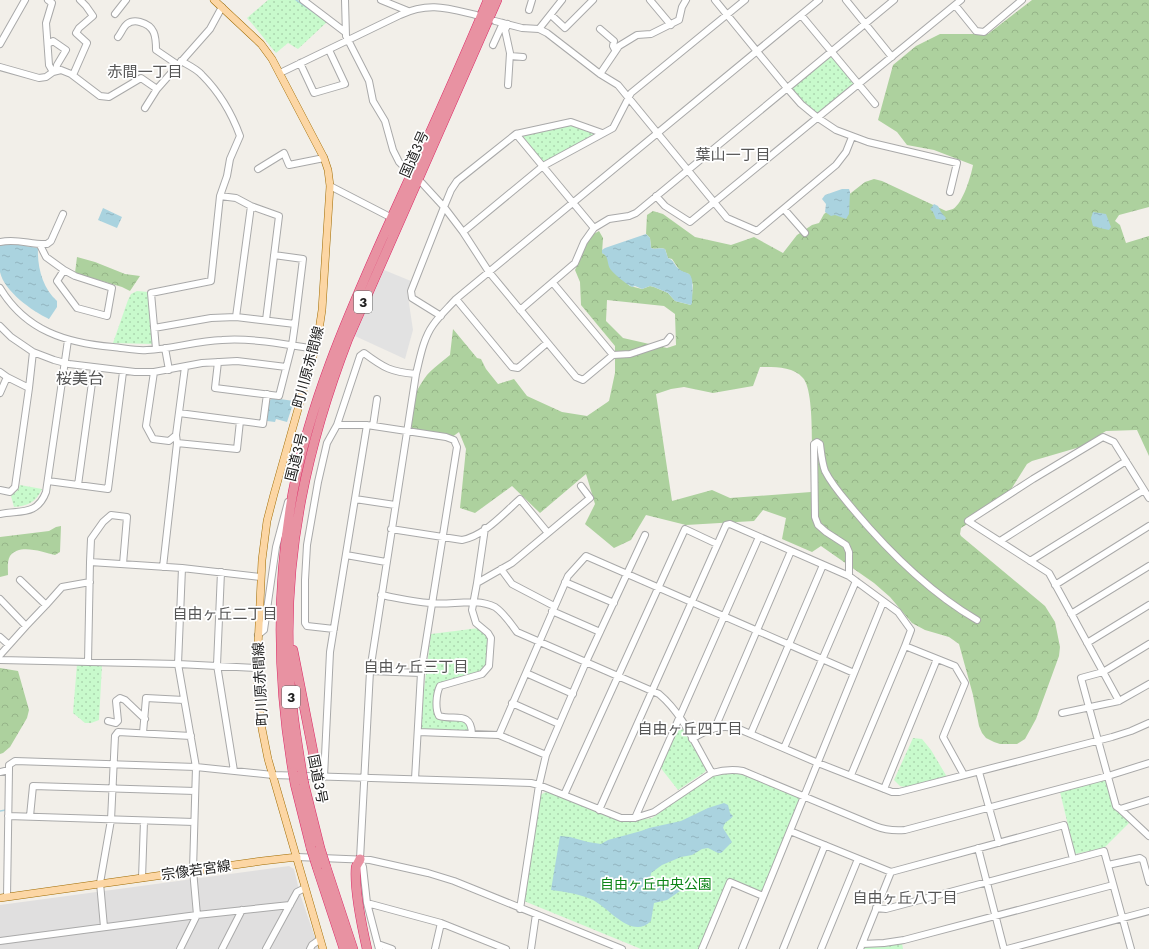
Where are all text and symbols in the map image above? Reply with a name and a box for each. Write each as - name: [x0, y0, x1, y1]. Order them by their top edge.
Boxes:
- district label: 赤間一丁目: [107, 61, 183, 83]
- street label: 国道3号: [395, 127, 433, 181]
- district label: 葉山一丁目: [695, 144, 771, 166]
- road number: 3: [354, 291, 372, 313]
- street label: 町川原赤間線: [287, 324, 329, 410]
- district label: 桜美台: [56, 367, 104, 390]
- street label: 国道3号: [280, 430, 312, 484]
- district label: 自由ヶ丘二丁目: [172, 603, 278, 625]
- street label: 町川原赤間線: [248, 642, 272, 726]
- district label: 自由ヶ丘三丁目: [363, 656, 469, 678]
- road number: 3: [282, 686, 300, 708]
- district label: 自由ヶ丘四丁目: [637, 718, 743, 740]
- street label: 国道3号: [303, 753, 333, 805]
- street label: 宗像若宮線: [160, 855, 232, 885]
- park label: 自由ヶ丘中央公園: [600, 874, 712, 894]
- district label: 自由ヶ丘八丁目: [852, 887, 958, 909]

